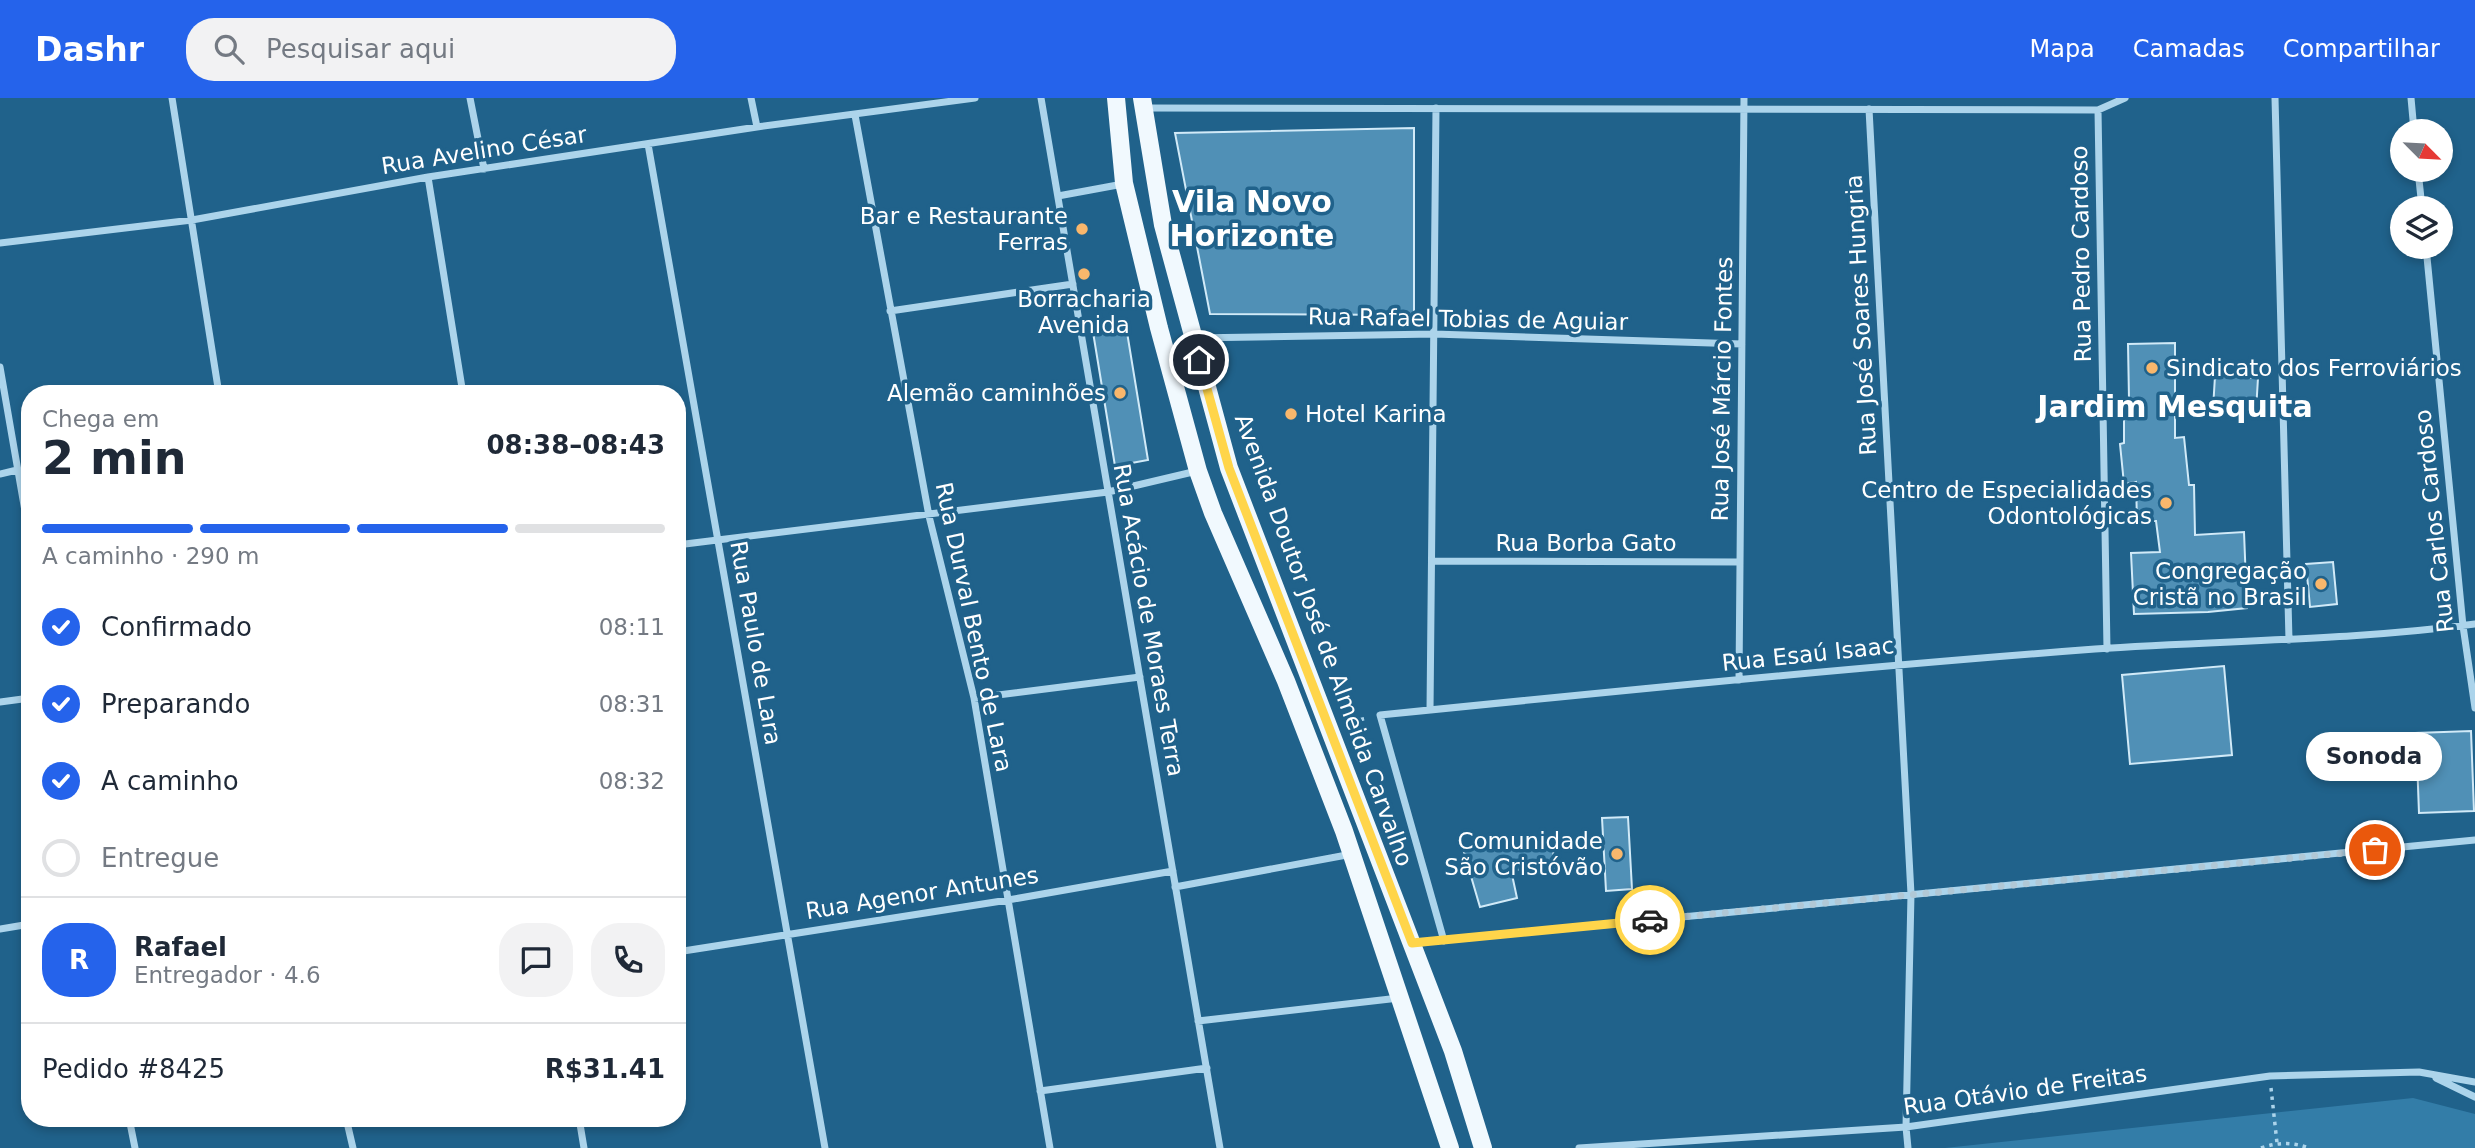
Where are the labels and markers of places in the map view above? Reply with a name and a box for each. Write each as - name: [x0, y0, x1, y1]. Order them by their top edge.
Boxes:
- place label: Bar e Restaurante Ferras: [860, 203, 1068, 255]
- marker: Bar e Restaurante Ferras: [1074, 221, 1090, 237]
- marker: Borracharia Avenida: [1076, 266, 1092, 282]
- place label: Borracharia Avenida: [1017, 286, 1151, 338]
- pin: [1169, 330, 1229, 390]
- place label: Sindicato dos Ferroviários: [2166, 355, 2462, 381]
- marker: Sindicato dos Ferroviários: [2144, 360, 2160, 376]
- place label: Alemão caminhões: [887, 380, 1106, 406]
- marker: Alemão caminhões: [1112, 385, 1128, 401]
- place label: Hotel Karina: [1305, 401, 1447, 427]
- marker: Hotel Karina: [1283, 406, 1299, 422]
- place label: Centro de Especialidades Odontológicas: [1861, 477, 2152, 529]
- marker: Centro de Especialidades Odontológicas: [2158, 495, 2174, 511]
- place label: Congregação Cristã no Brasil: [2133, 558, 2307, 610]
- marker: Congregação Cristã no Brasil: [2313, 576, 2329, 592]
- callout: Sonoda: [2307, 731, 2443, 780]
- pin: [2345, 820, 2405, 880]
- place label: Comunidade São Cristóvão: [1444, 828, 1603, 880]
- marker: Comunidade São Cristóvão: [1609, 846, 1625, 862]

